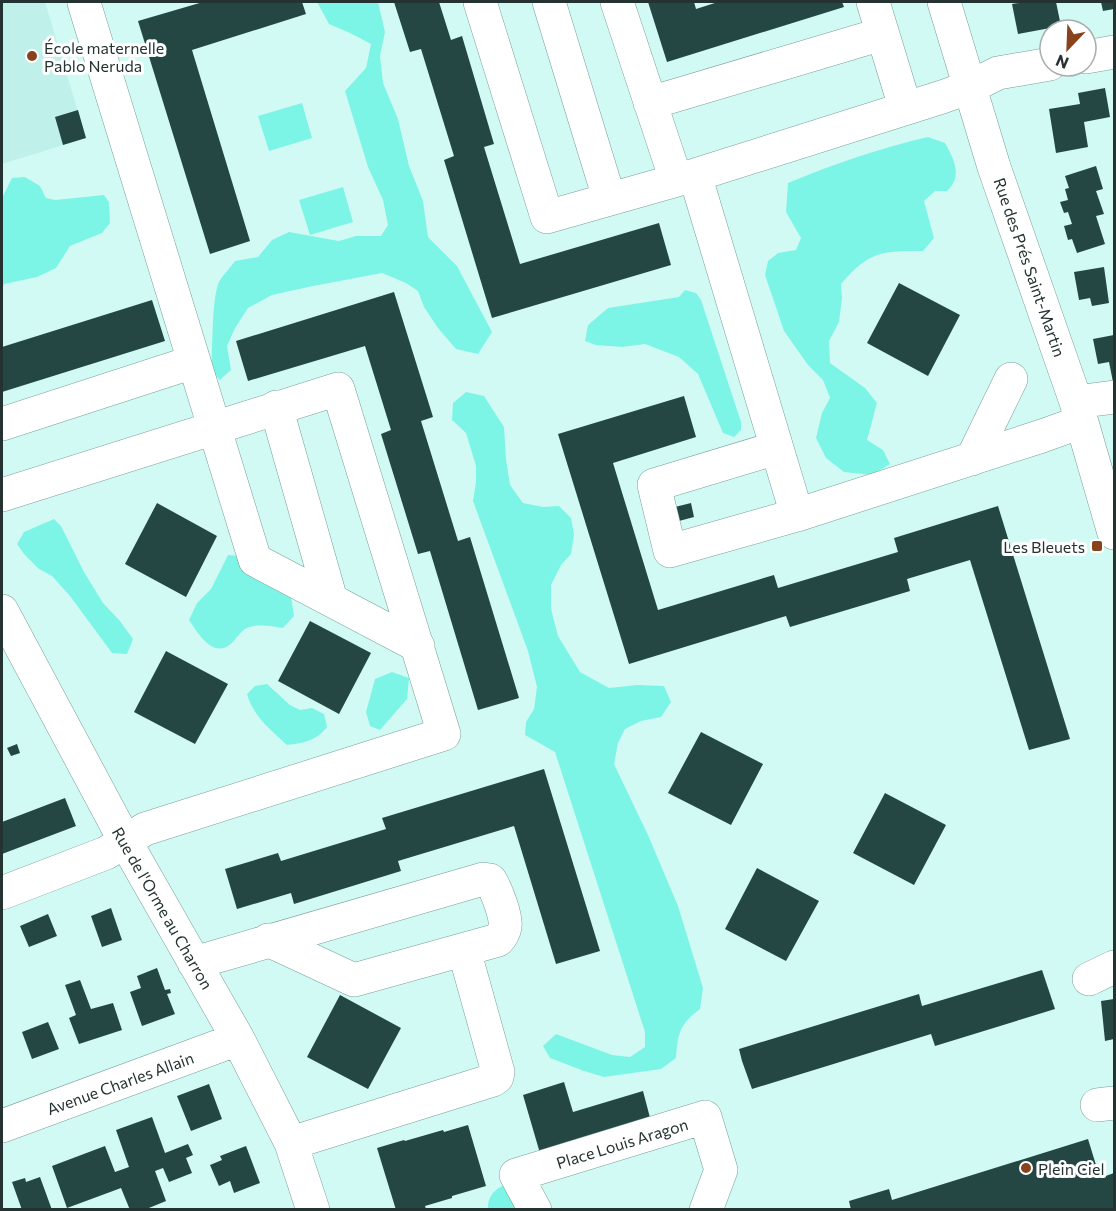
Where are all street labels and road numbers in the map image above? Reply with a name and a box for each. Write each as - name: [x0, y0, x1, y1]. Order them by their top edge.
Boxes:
- street label: Rue des Prés Saint-Martin: [990, 175, 1070, 359]
- street label: Rue de l'Orme au Charron: [109, 824, 217, 992]
- street label: Avenue Charles Allain: [44, 1048, 196, 1118]
- street label: Place Louis Aragon: [554, 1114, 690, 1172]

